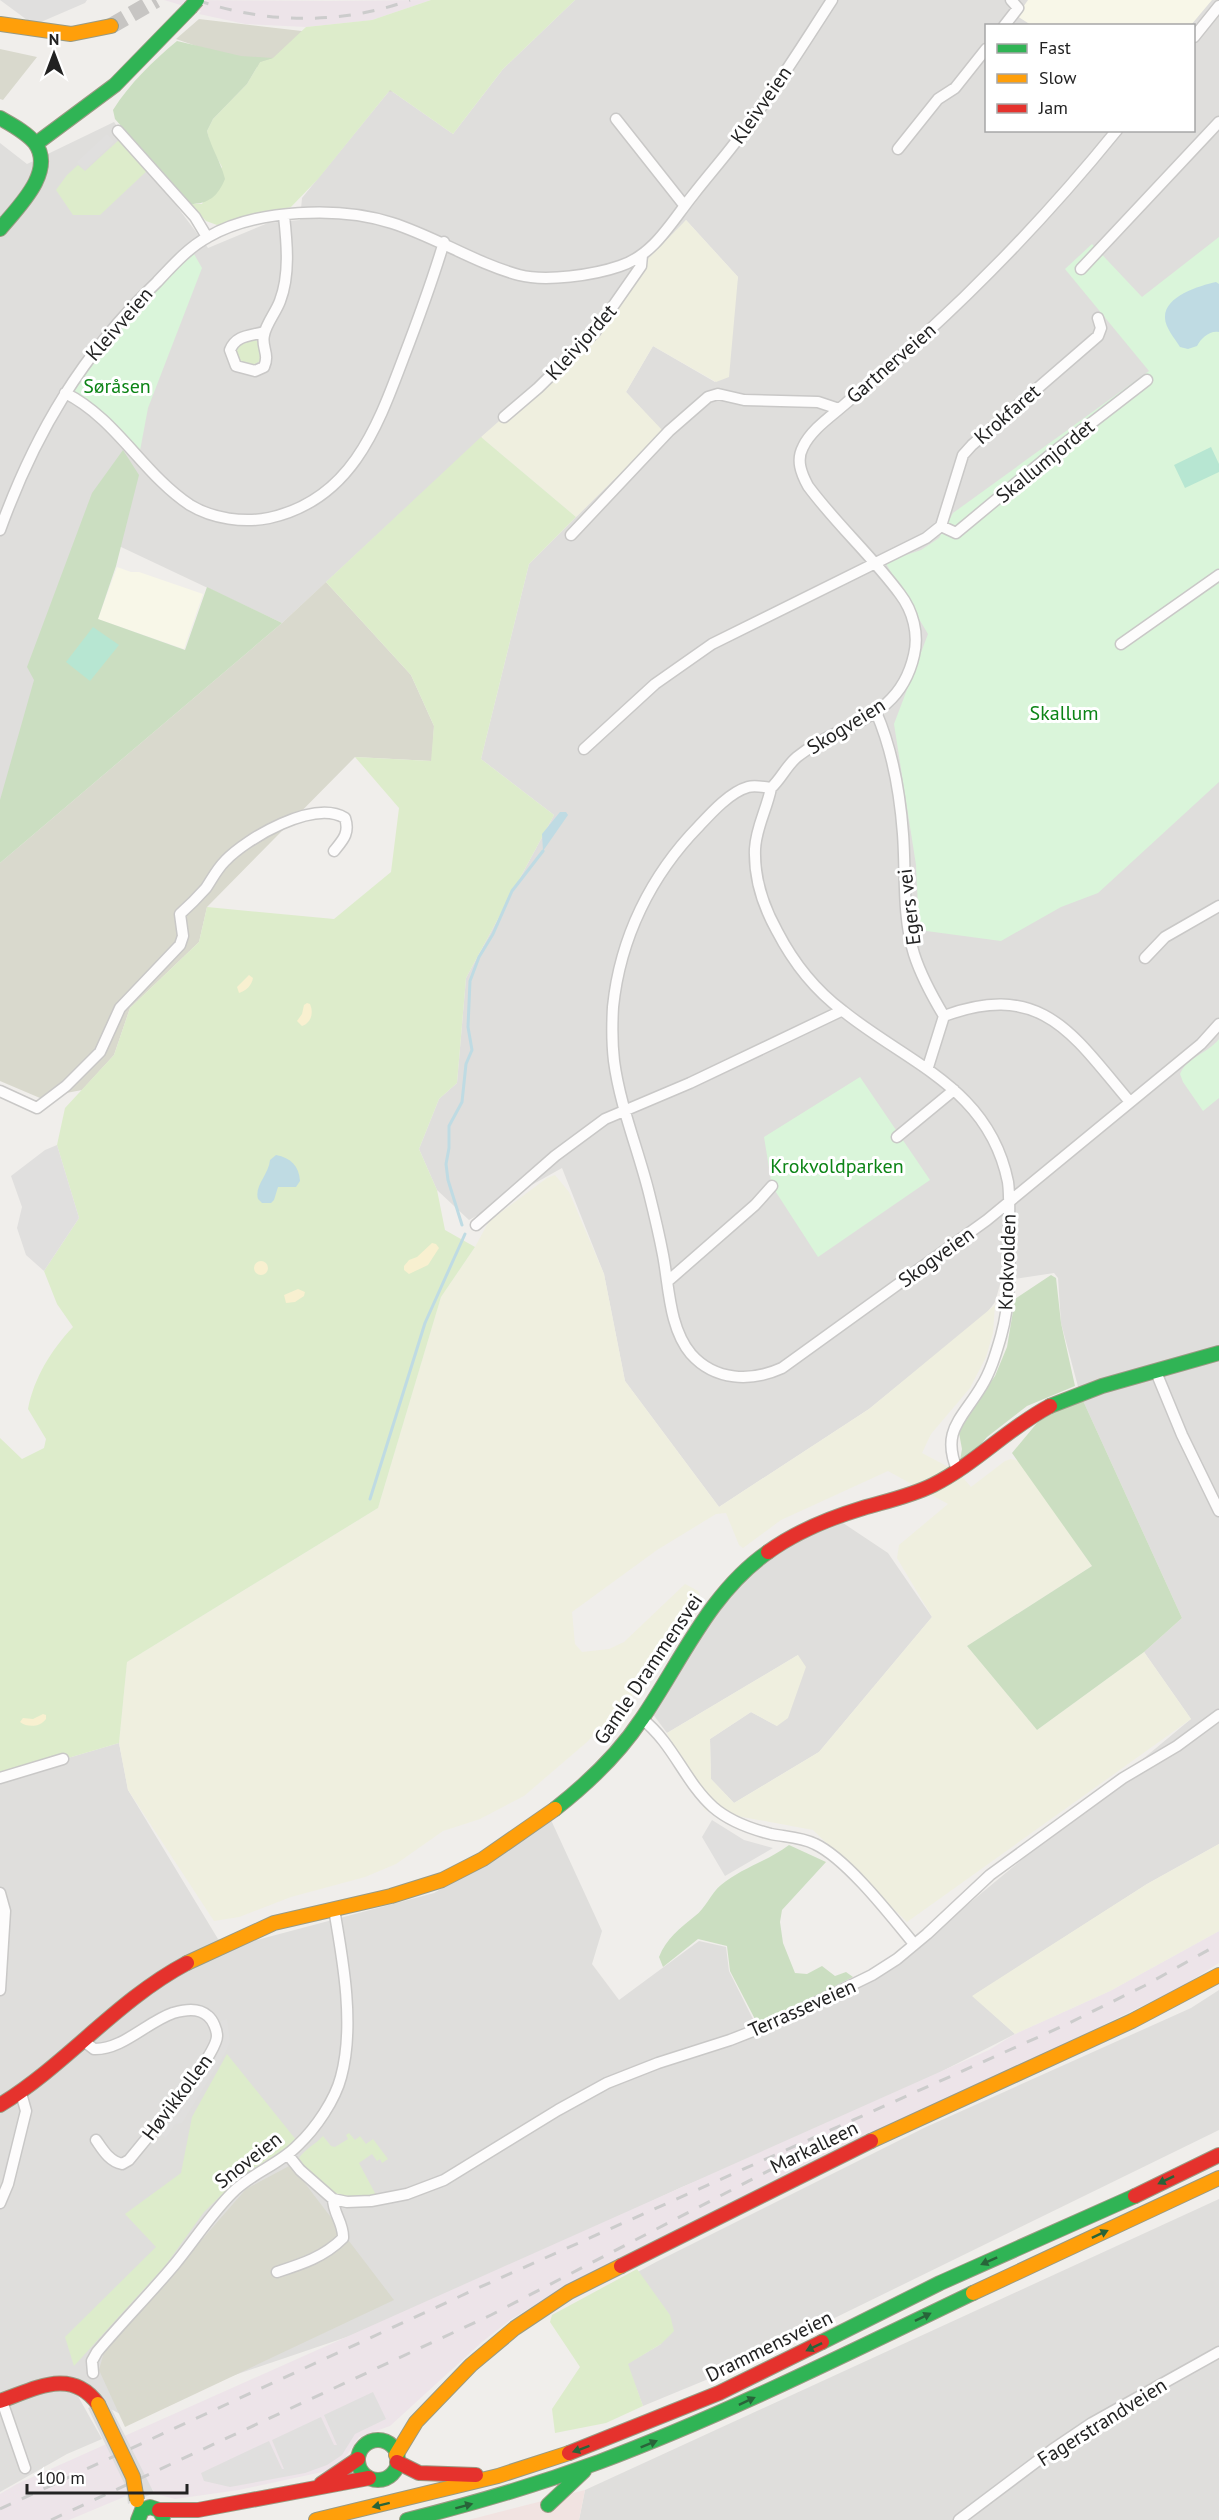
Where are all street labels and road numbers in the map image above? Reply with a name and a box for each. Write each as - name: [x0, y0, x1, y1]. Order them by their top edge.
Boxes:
- street label: Kleivveien: [725, 61, 797, 149]
- street label: Kleivveien: [80, 282, 158, 366]
- street label: Kleivjordet: [540, 298, 622, 386]
- street label: Gartnerveien: [841, 317, 941, 409]
- street label: Krokfaret: [969, 378, 1045, 450]
- street label: Skallumjordet: [990, 413, 1100, 509]
- street label: Skogveien: [802, 692, 890, 760]
- street label: Egers vei: [891, 867, 927, 947]
- street label: Krokvolden: [992, 1213, 1022, 1311]
- street label: Skogveien: [893, 1221, 979, 1293]
- street label: Gamle Drammensvei: [588, 1589, 708, 1749]
- street label: Terrasseveien: [744, 1973, 860, 2043]
- street label: Høvikkollen: [136, 2049, 218, 2145]
- street label: Markalleen: [766, 2115, 862, 2179]
- street label: Snoveien: [209, 2126, 287, 2194]
- street label: Drammensveien: [701, 2304, 837, 2388]
- street label: Fagerstrandveien: [1033, 2372, 1171, 2472]

